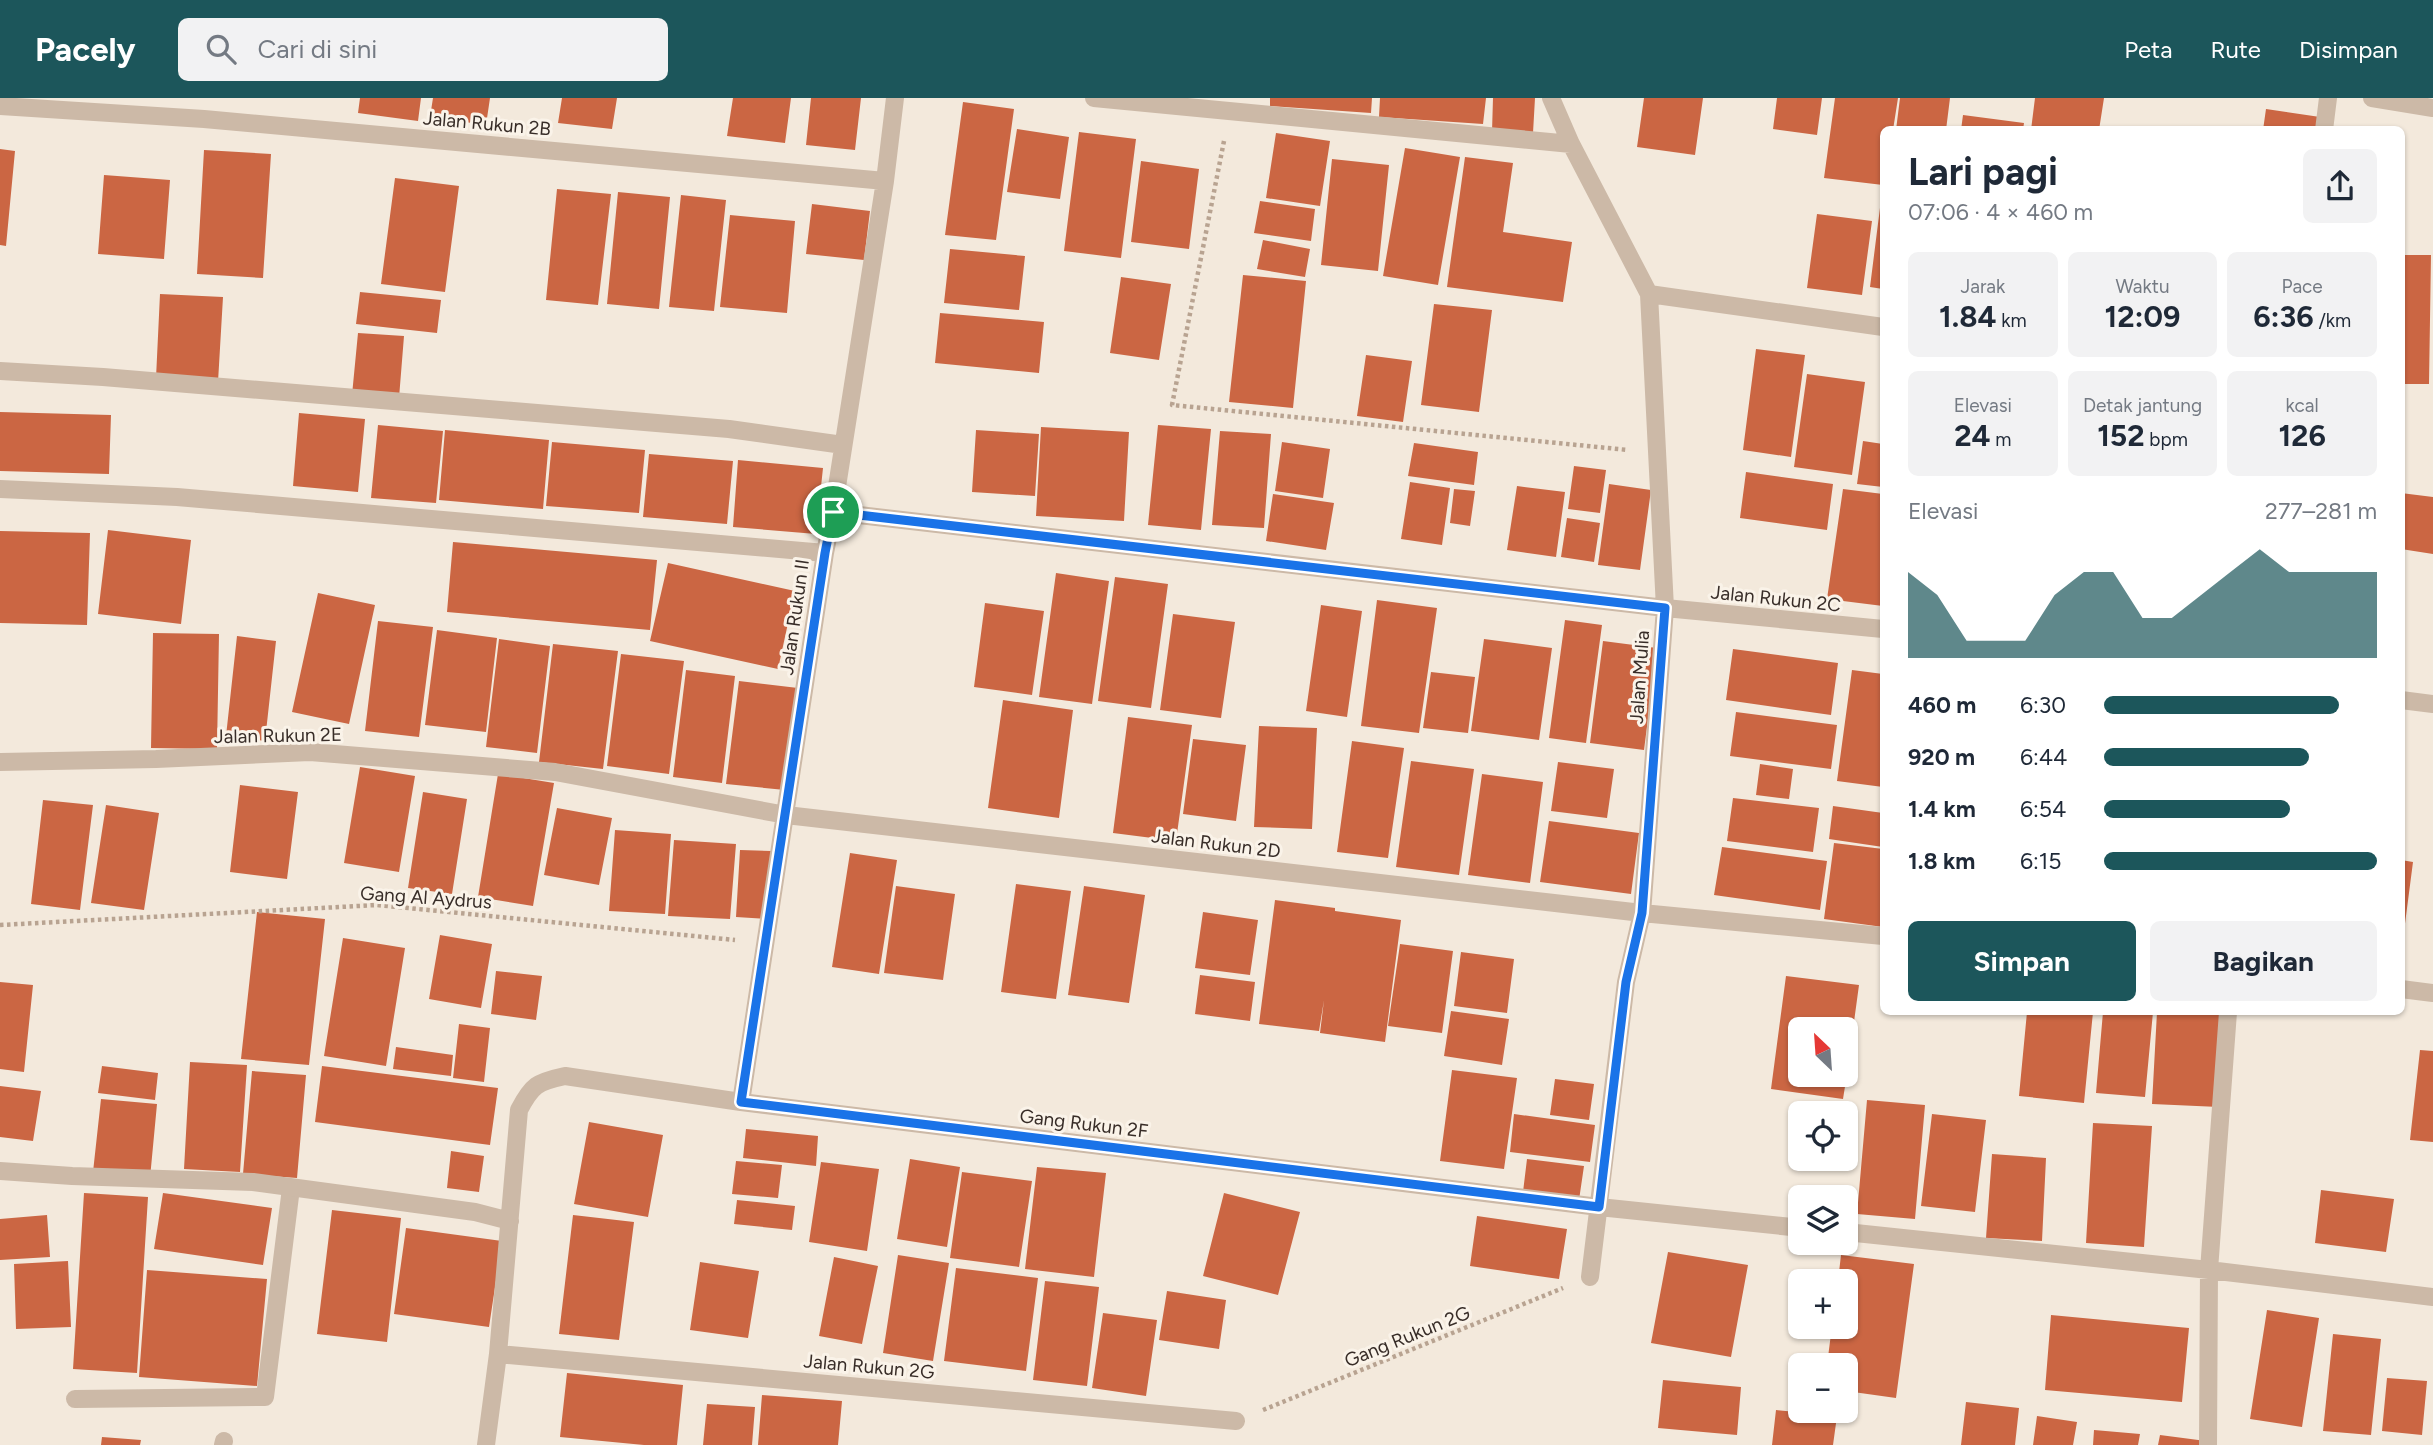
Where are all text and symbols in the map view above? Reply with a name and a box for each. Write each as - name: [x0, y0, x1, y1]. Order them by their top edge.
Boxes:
- search box: [178, 18, 668, 81]
- text: Pacely: [35, 30, 136, 69]
- icon: search: [202, 30, 240, 68]
- text: Cari di sini: [258, 33, 377, 65]
- text: Peta: [2124, 35, 2172, 64]
- text: Rute: [2210, 35, 2261, 64]
- text: Disimpan: [2299, 35, 2398, 64]
- street label: Jalan Rukun 2B: [422, 106, 552, 141]
- text: Lari pagi: [1908, 149, 2058, 195]
- button: share: [2303, 149, 2377, 223]
- text: 07:06 · 4 × 460 m: [1908, 198, 2093, 226]
- text: Jarak: [1960, 275, 2005, 298]
- text: Waktu: [2115, 275, 2170, 298]
- text: Pace: [2282, 275, 2323, 298]
- text: 1.84: [1939, 298, 1997, 335]
- text: 12:09: [2105, 298, 2180, 335]
- text: 6:36: [2253, 298, 2314, 335]
- text: km: [1997, 309, 2027, 332]
- text: /km: [2314, 309, 2351, 332]
- text: Elevasi: [1954, 394, 2012, 417]
- text: Detak jantung: [2083, 394, 2202, 417]
- text: kcal: [2286, 394, 2319, 417]
- text: 24: [1954, 417, 1991, 454]
- text: 152: [2097, 417, 2145, 454]
- text: 126: [2278, 417, 2326, 454]
- text: m: [1991, 428, 2011, 451]
- text: bpm: [2145, 428, 2188, 451]
- pin: [803, 482, 863, 542]
- icon: arrive: [814, 493, 852, 531]
- text: Elevasi: [1908, 497, 1978, 525]
- text: 277–281 m: [2265, 497, 2377, 525]
- street label: Jalan Rukun II: [775, 558, 814, 676]
- street label: Jalan Rukun 2C: [1710, 580, 1842, 617]
- street label: Jalan Mulia: [1625, 630, 1654, 725]
- text: 460 m: [1908, 691, 1976, 719]
- text: 6:30: [2020, 691, 2066, 719]
- street label: Jalan Rukun 2E: [214, 723, 342, 748]
- text: 920 m: [1908, 743, 1975, 771]
- text: 6:44: [2020, 743, 2067, 771]
- text: 1.4 km: [1908, 795, 1976, 823]
- text: 6:54: [2020, 795, 2066, 823]
- street label: Jalan Rukun 2D: [1150, 824, 1282, 863]
- text: 1.8 km: [1908, 847, 1975, 875]
- text: 6:15: [2020, 847, 2062, 875]
- street label: Gang Al Aydrus: [359, 881, 493, 914]
- button: Simpan: [1908, 921, 2136, 1001]
- button: Bagikan: [2150, 921, 2377, 1001]
- north arrow: [1788, 1017, 1858, 1087]
- map controls: [1788, 1017, 1858, 1423]
- button: locate: [1788, 1101, 1858, 1171]
- street label: Gang Rukun 2F: [1018, 1104, 1149, 1143]
- button: layers: [1788, 1185, 1858, 1255]
- button: +: [1788, 1269, 1858, 1339]
- street label: Gang Rukun 2G: [1341, 1301, 1473, 1372]
- street label: Jalan Rukun 2G: [803, 1349, 935, 1384]
- button: −: [1788, 1353, 1858, 1423]

